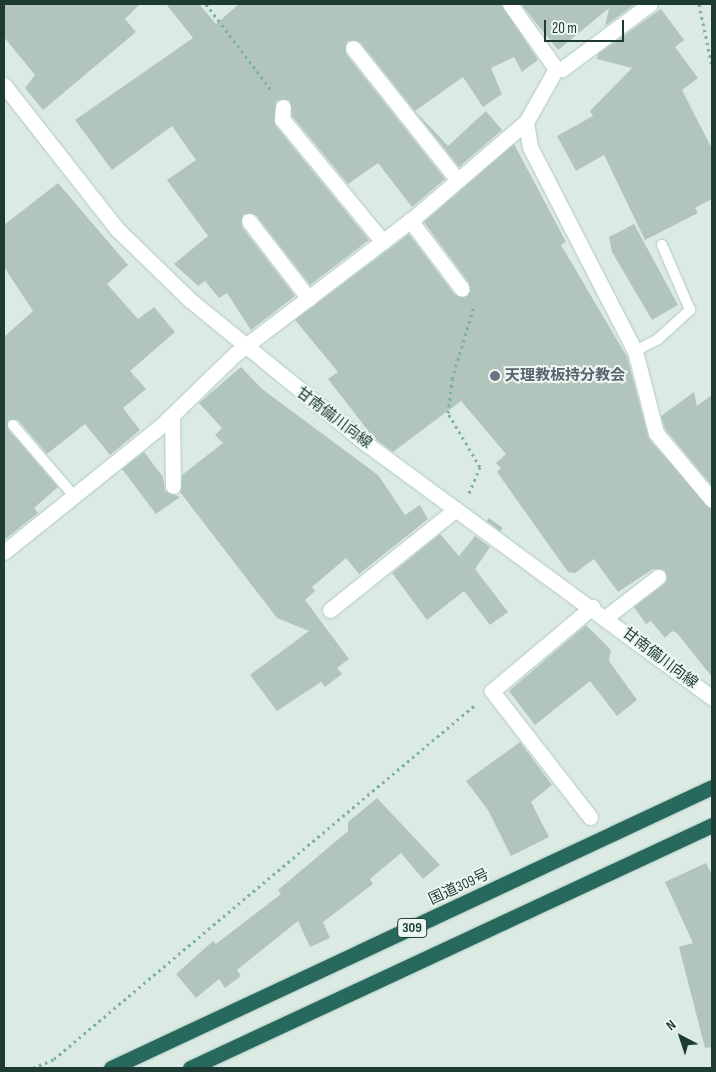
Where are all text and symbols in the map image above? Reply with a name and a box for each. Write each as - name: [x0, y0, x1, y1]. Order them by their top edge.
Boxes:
- scale bar: [546, 10, 626, 42]
- text: 20 m: [552, 19, 577, 38]
- place label: 天理教板持分教会: [505, 367, 625, 385]
- marker: 天理教板持分教会: [489, 370, 501, 382]
- street label: 甘南備川向線: [293, 384, 375, 452]
- street label: 甘南備川向線: [619, 624, 701, 692]
- street label: 国道309号: [426, 865, 492, 909]
- road number: 309: [397, 916, 427, 940]
- north arrow: [656, 1012, 706, 1062]
- text: N: [663, 1016, 679, 1034]

